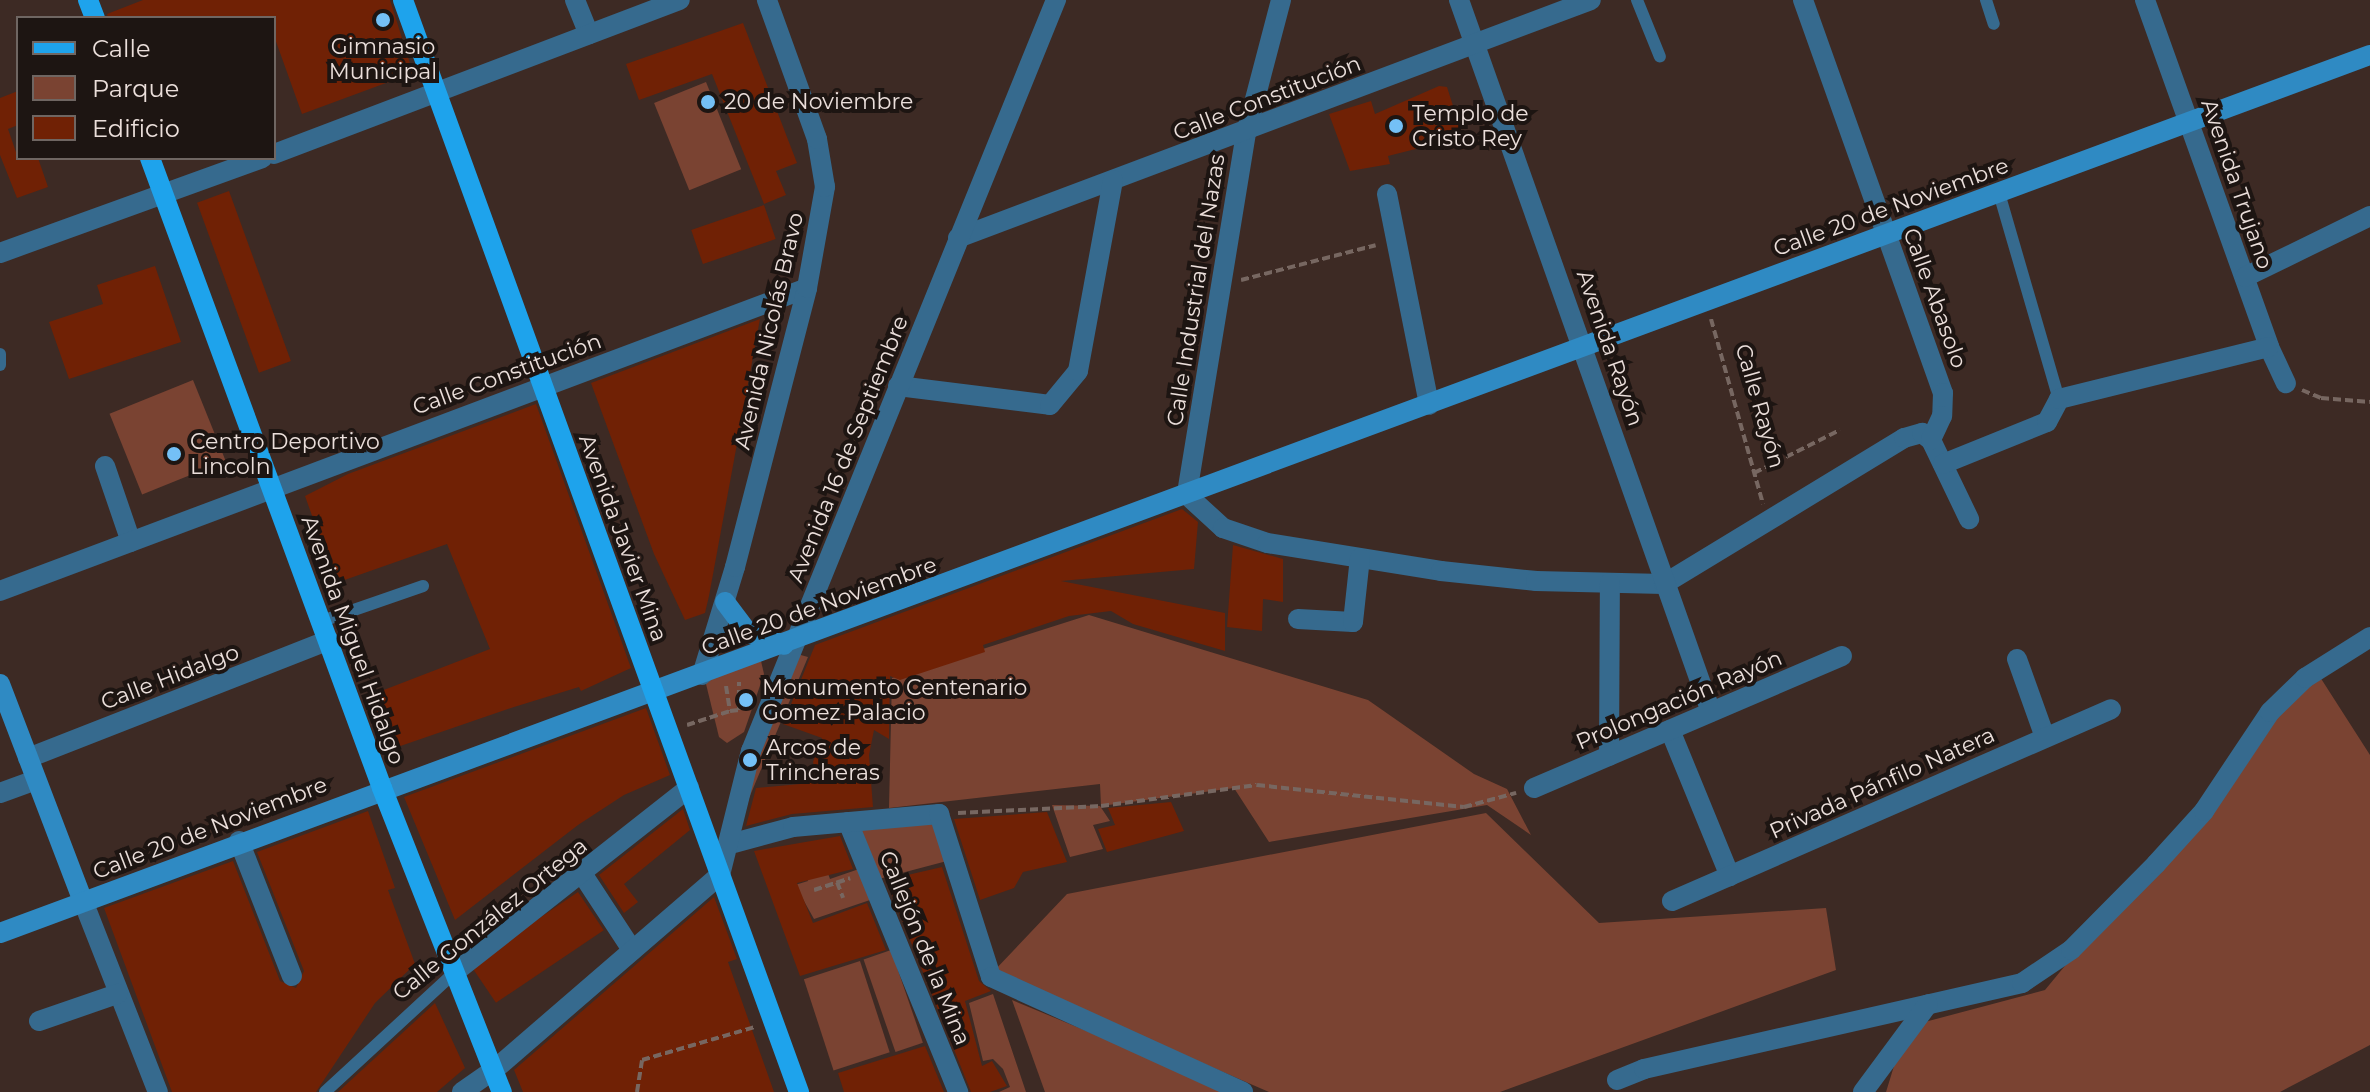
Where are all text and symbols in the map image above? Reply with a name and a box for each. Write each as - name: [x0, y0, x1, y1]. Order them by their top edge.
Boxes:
- marker: Gimnasio Municipal: [374, 11, 392, 29]
- legend: [16, 16, 276, 160]
- place label: Gimnasio Municipal: [329, 33, 437, 84]
- text: Calle: [92, 34, 150, 63]
- street label: Calle Constitución: [1169, 50, 1365, 146]
- text: Parque: [92, 74, 179, 103]
- place label: 20 de Noviembre: [724, 89, 913, 115]
- marker: 20 de Noviembre: [699, 93, 717, 111]
- street label: Avenida Trujano: [2196, 95, 2278, 273]
- place label: Templo de Cristo Rey: [1412, 100, 1529, 152]
- text: Edificio: [92, 114, 180, 143]
- marker: Templo de Cristo Rey: [1387, 117, 1405, 135]
- street label: Calle Industrial del Nazas: [1161, 152, 1231, 428]
- street label: Calle 20 de Noviembre: [1770, 152, 2012, 262]
- street label: Avenida Nicolás Bravo: [729, 210, 809, 452]
- street label: Calle Abasolo: [1897, 224, 1973, 372]
- street label: Avenida Rayón: [1571, 267, 1649, 429]
- street label: Avenida 16 de Septiembre: [782, 312, 914, 586]
- street label: Calle Constitución: [409, 328, 605, 420]
- street label: Calle Rayón: [1730, 341, 1790, 471]
- place label: Centro Deportivo Lincoln: [190, 428, 380, 480]
- street label: Avenida Javier Mina: [573, 431, 673, 645]
- marker: Centro Deportivo Lincoln: [165, 445, 183, 463]
- street label: Avenida Miguel Hidalgo: [296, 512, 410, 768]
- street label: Calle 20 de Noviembre: [698, 551, 940, 661]
- street label: Calle Hidalgo: [97, 639, 243, 715]
- street label: Prolongación Rayón: [1572, 645, 1786, 755]
- place label: Monumento Centenario Gomez Palacio: [762, 674, 1027, 726]
- marker: Monumento Centenario Gomez Palacio: [737, 691, 755, 709]
- street label: Privada Pánfilo Natera: [1765, 721, 1999, 845]
- place label: Arcos de Trincheras: [766, 734, 880, 786]
- marker: Arcos de Trincheras: [741, 751, 759, 769]
- street label: Calle 20 de Noviembre: [89, 771, 331, 885]
- street label: Calle González Ortega: [387, 832, 593, 1006]
- street label: Callejón de la Mina: [874, 847, 976, 1049]

